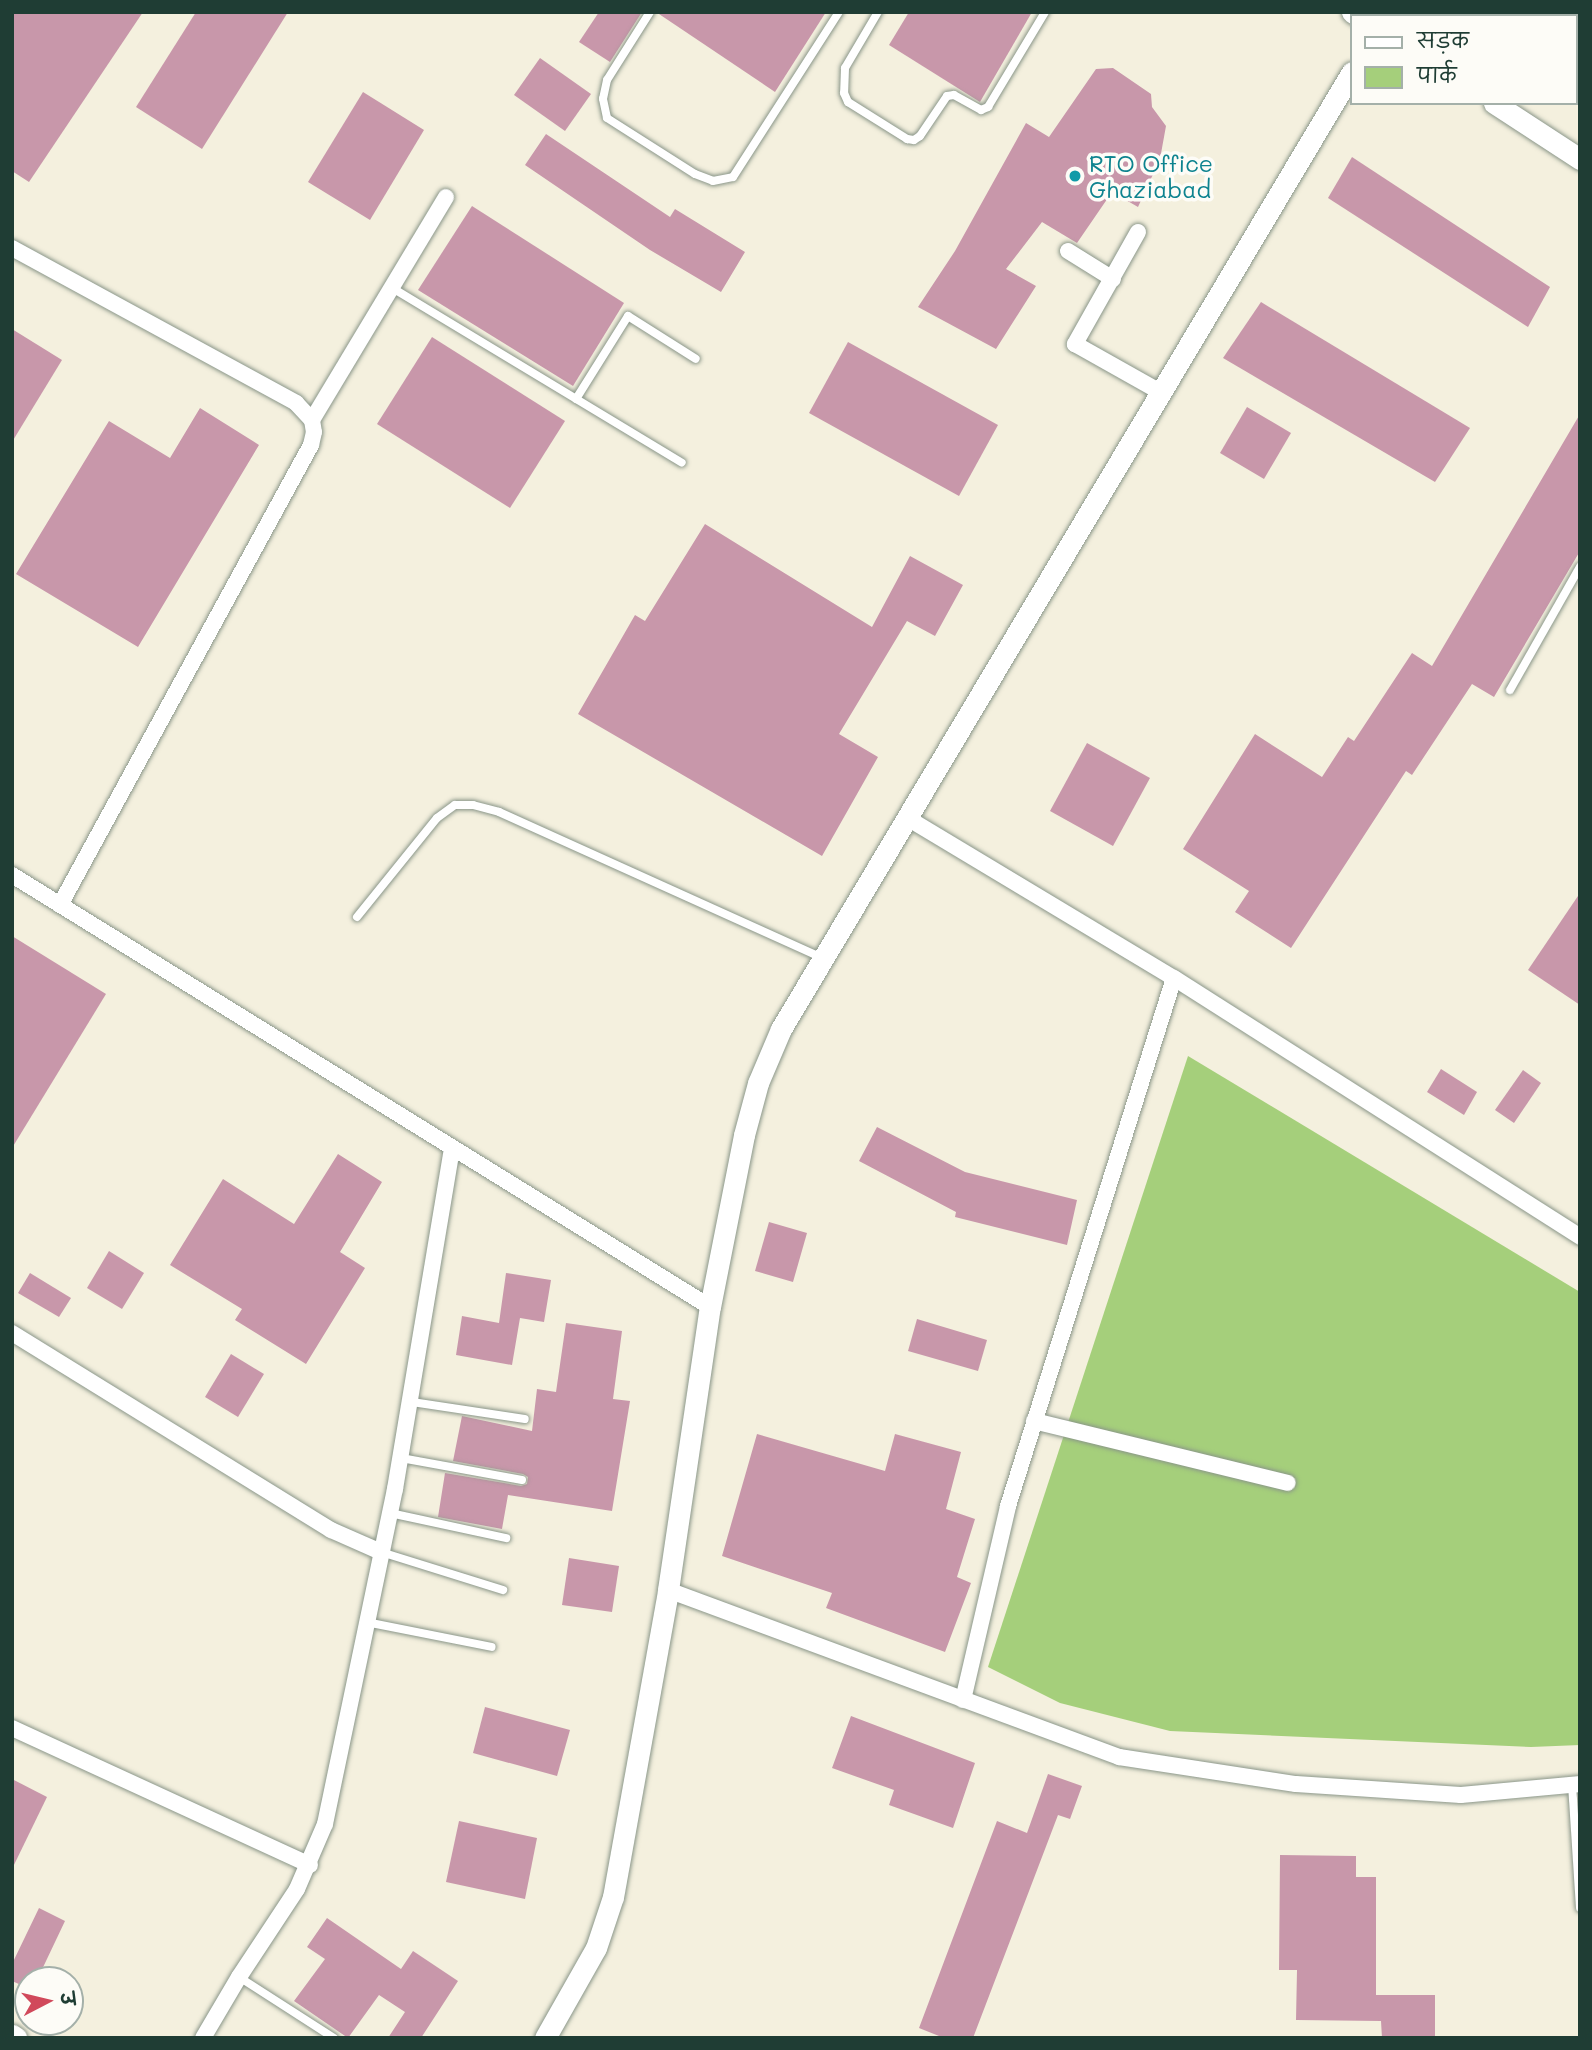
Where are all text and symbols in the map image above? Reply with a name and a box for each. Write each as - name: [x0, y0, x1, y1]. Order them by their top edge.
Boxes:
- legend: [1350, 14, 1578, 105]
- text: सड़क: [1417, 26, 1469, 53]
- text: पार्क: [1417, 61, 1457, 88]
- place label: RTO Office Ghaziabad: [1089, 149, 1213, 203]
- marker: RTO Office Ghaziabad: [1067, 168, 1083, 184]
- north arrow: [14, 1966, 84, 2036]
- text: उ: [55, 1991, 82, 2006]

